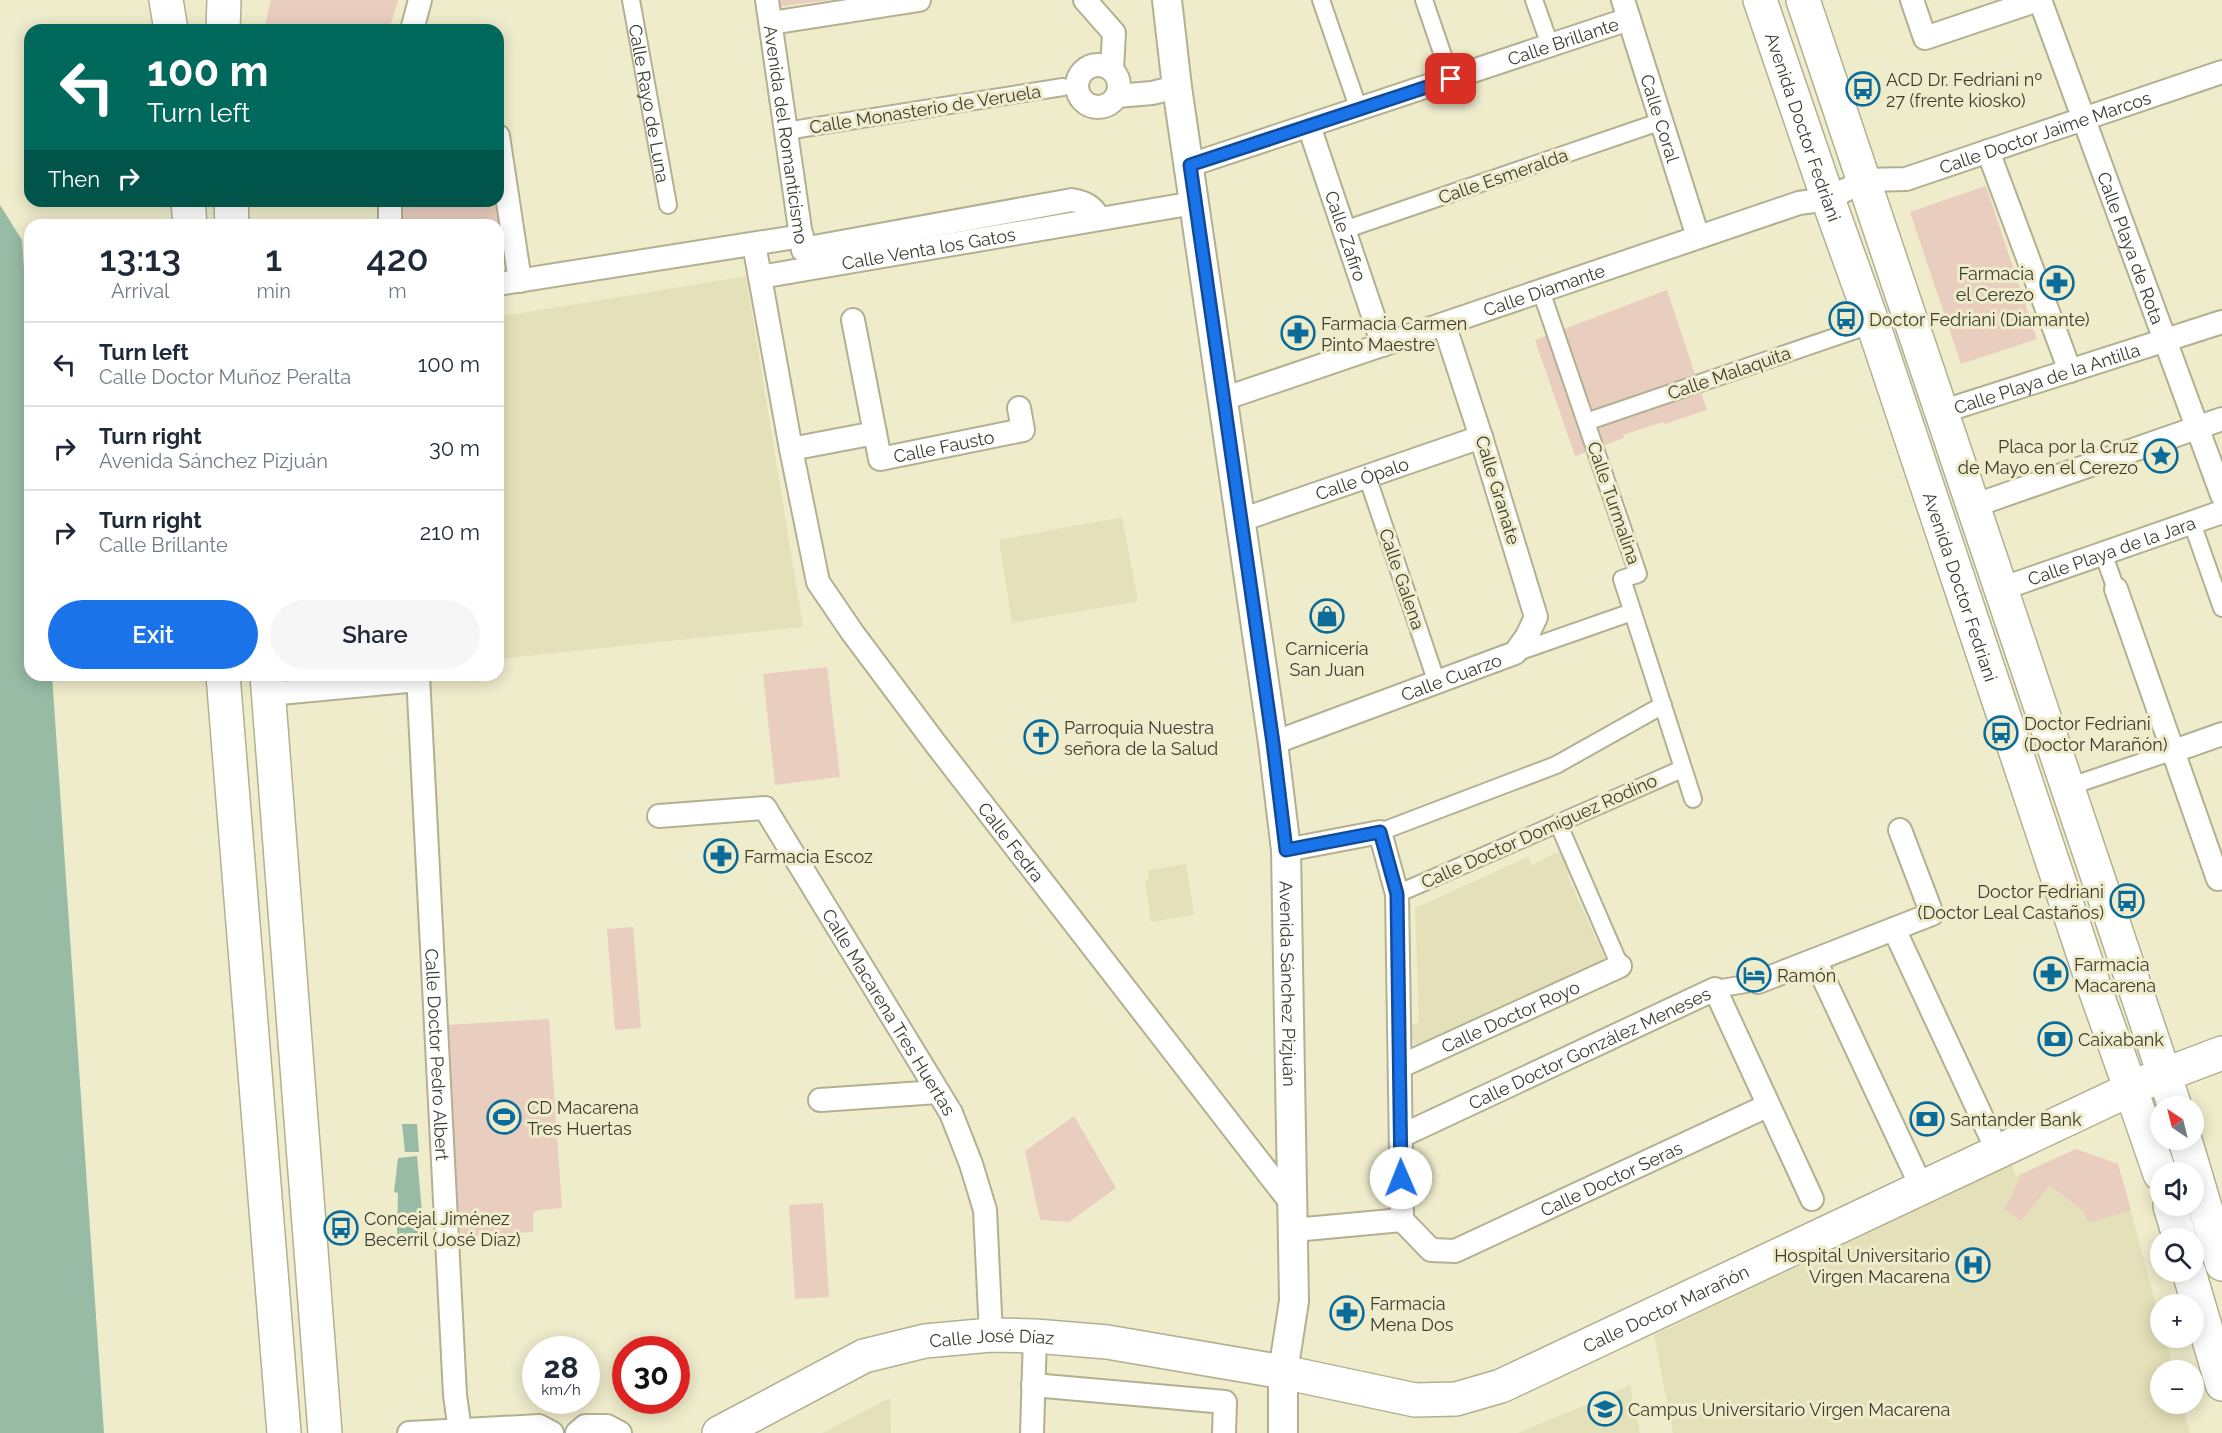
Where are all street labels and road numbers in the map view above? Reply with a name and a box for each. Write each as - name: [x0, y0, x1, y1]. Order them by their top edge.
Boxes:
- street label: Calle Brillante: [1505, 13, 1622, 69]
- street label: Calle Rayo de Luna: [625, 22, 674, 184]
- street label: Avenida del Romanticismo: [760, 24, 813, 246]
- street label: Avenida Doctor Fedriani: [1761, 30, 1846, 224]
- street label: Calle Coral: [1637, 72, 1684, 165]
- street label: Calle Monasterio de Veruela: [808, 80, 1042, 138]
- street label: Calle Doctor Jaime Marcos: [1936, 86, 2154, 178]
- street label: Calle Esmeralda: [1435, 144, 1571, 208]
- street label: Calle Playa de Rota: [2093, 169, 2169, 327]
- street label: Calle Zafiro: [1321, 188, 1371, 284]
- street label: Calle Venta los Gatos: [840, 223, 1017, 273]
- street label: Calle Diamante: [1480, 259, 1608, 320]
- street label: Calle Playa de la Antilla: [1951, 339, 2142, 418]
- street label: Calle Malaquita: [1665, 342, 1793, 404]
- street label: Calle Fausto: [891, 426, 996, 467]
- street label: Calle Granate: [1471, 433, 1525, 547]
- street label: Calle Turmalina: [1583, 439, 1645, 567]
- street label: Calle Ópalo: [1313, 452, 1412, 504]
- street label: Avenida Doctor Fedriani: [1919, 489, 2002, 684]
- street label: Calle Playa de la Jara: [2025, 512, 2198, 589]
- street label: Calle Galena: [1375, 526, 1429, 632]
- street label: Calle Cuarzo: [1398, 648, 1505, 705]
- street label: Calle Doctor Domíguez Rodino: [1418, 769, 1660, 893]
- street label: Calle Fedra: [974, 798, 1049, 886]
- street label: Avenida Sánchez Pizjuán: [1276, 880, 1301, 1087]
- street label: Calle Macarena Tres Huertas: [818, 905, 960, 1119]
- street label: Calle Doctor Pedro Albert: [422, 948, 453, 1161]
- street label: Calle Doctor Royo: [1438, 975, 1583, 1057]
- street label: Calle Doctor González Meneses: [1465, 982, 1714, 1113]
- street label: Calle Doctor Seras: [1537, 1136, 1686, 1220]
- street label: Calle Doctor Marañón: [1579, 1260, 1752, 1356]
- street label: Calle José Díaz: [928, 1324, 1055, 1351]

